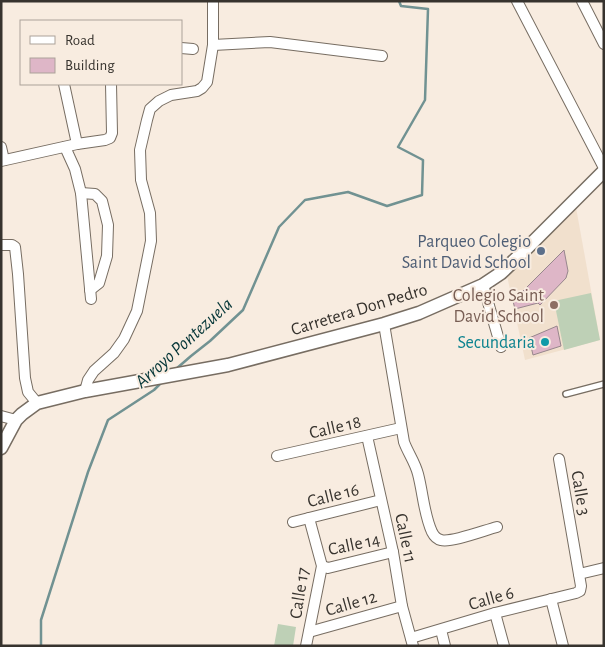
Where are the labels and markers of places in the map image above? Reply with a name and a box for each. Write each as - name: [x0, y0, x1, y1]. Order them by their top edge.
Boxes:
- place label: Parqueo Colegio Saint David School: [402, 233, 531, 272]
- marker: Parqueo Colegio Saint David School: [535, 245, 547, 257]
- place label: Colegio Saint David School: [453, 287, 544, 326]
- marker: Colegio Saint David School: [548, 299, 560, 311]
- place label: Secundaria: [457, 334, 535, 352]
- marker: Secundaria: [539, 336, 551, 348]

